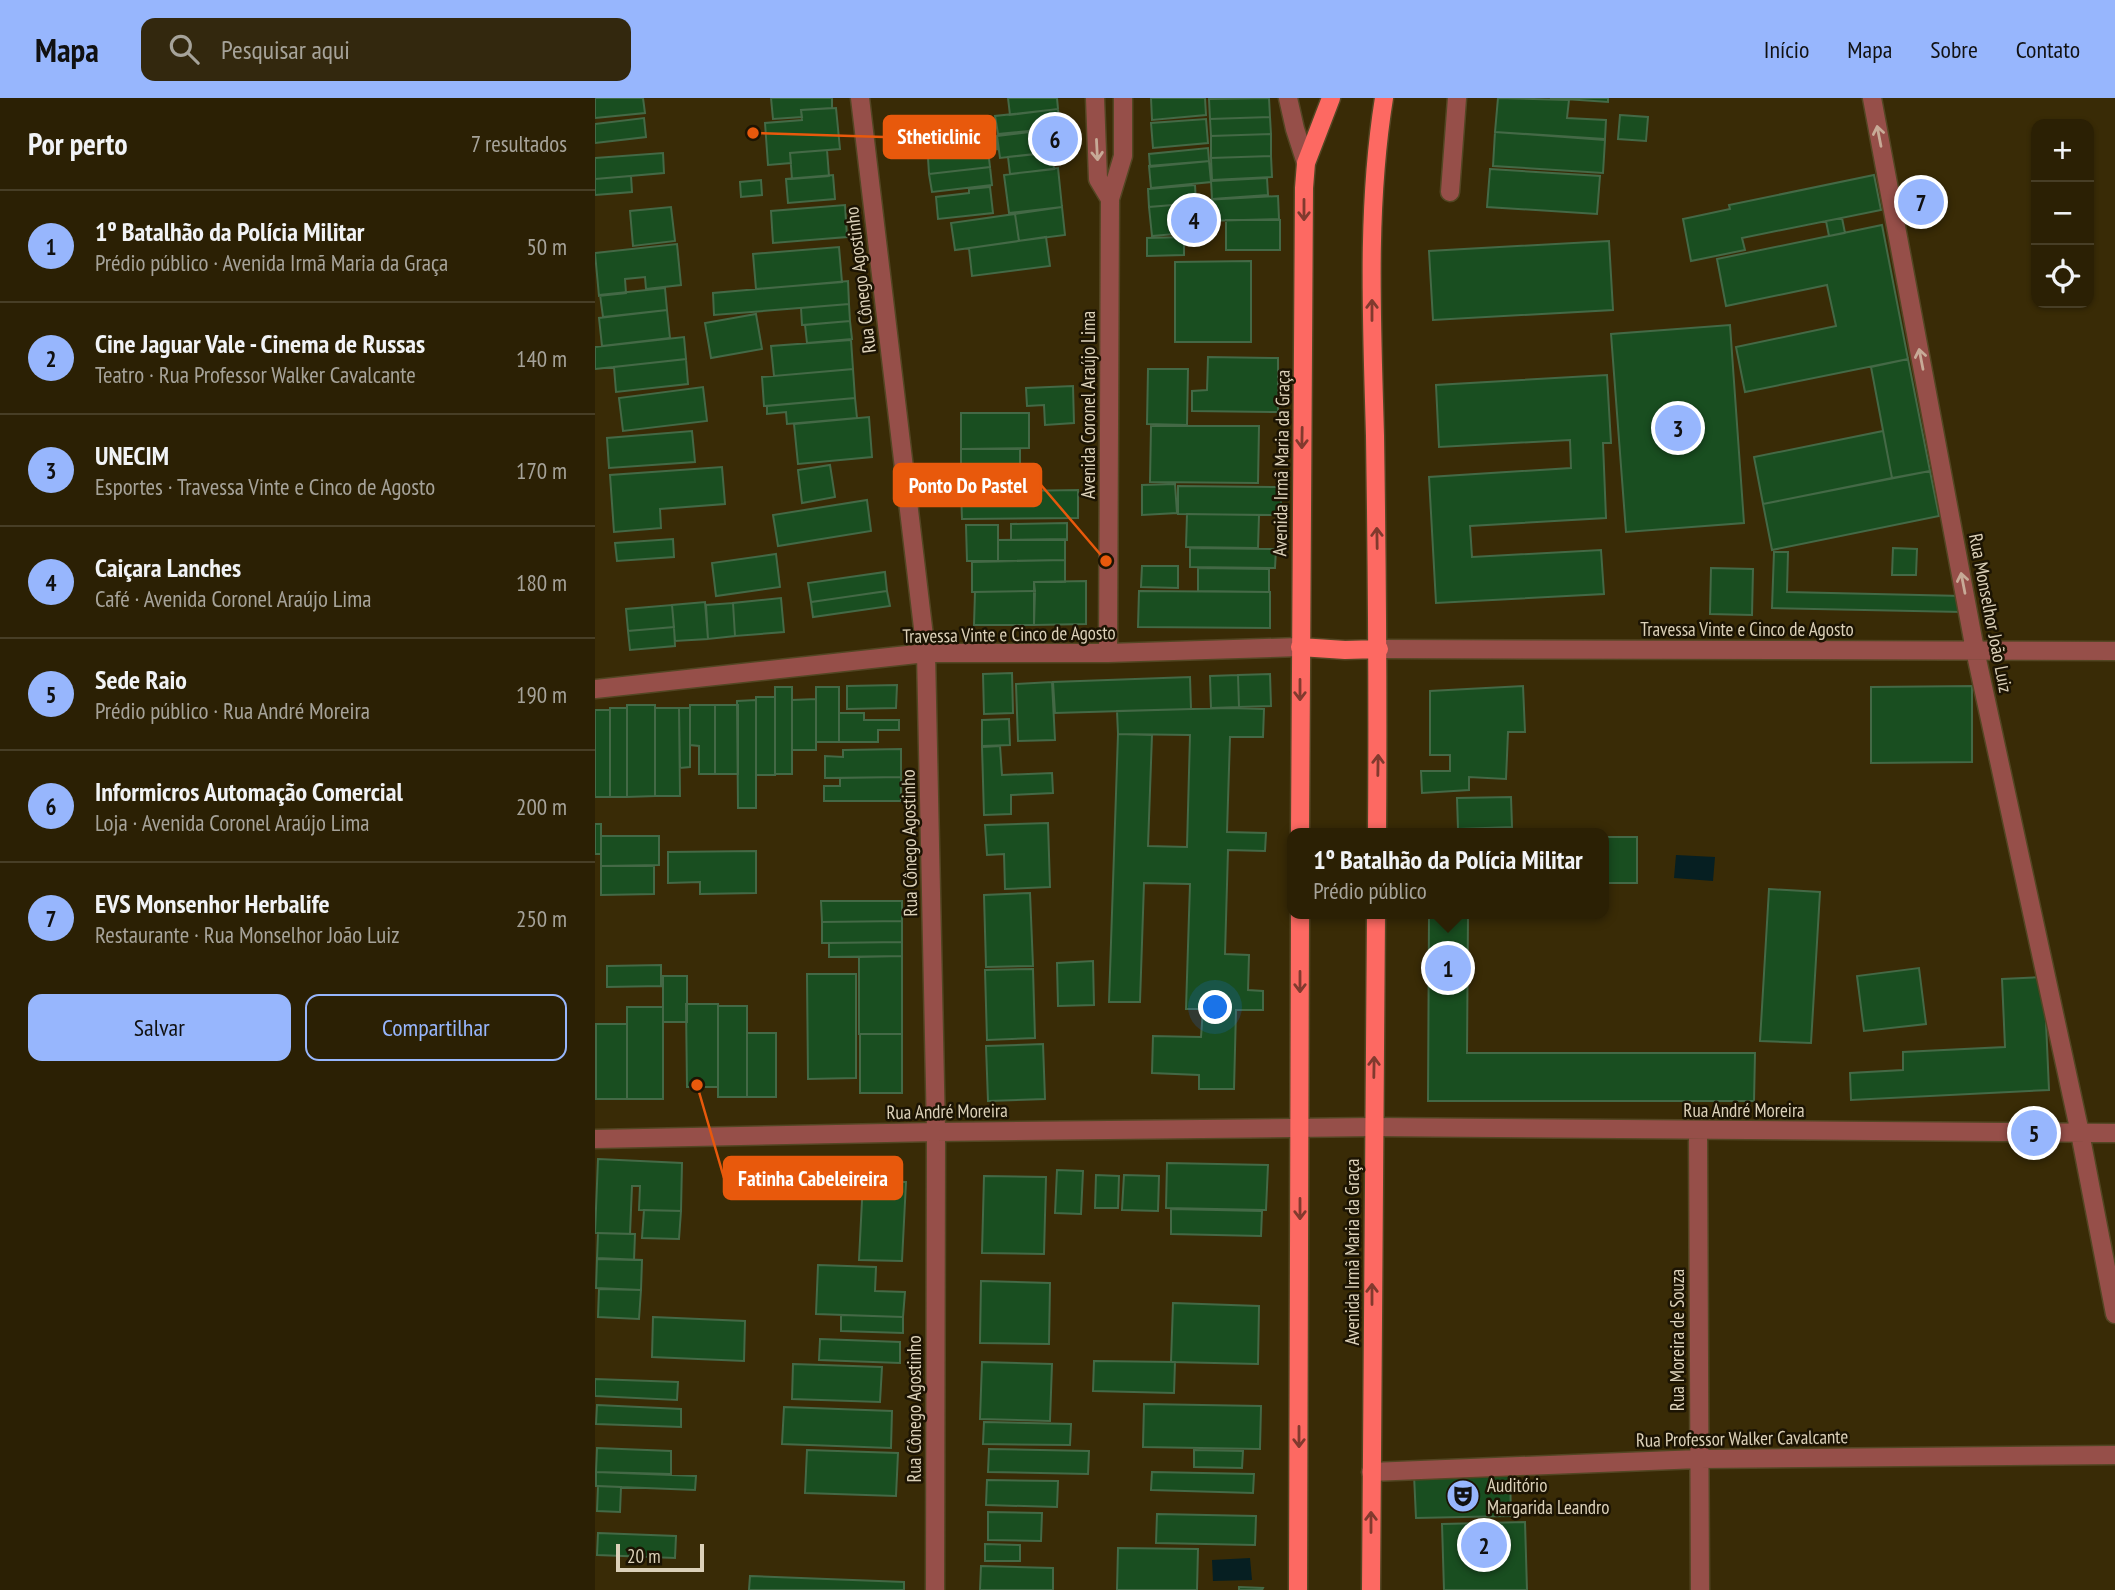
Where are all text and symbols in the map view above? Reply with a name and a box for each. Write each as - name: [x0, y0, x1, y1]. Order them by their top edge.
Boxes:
- search box: [141, 18, 631, 81]
- text: Mapa: [35, 28, 99, 71]
- icon: search: [165, 30, 203, 68]
- text: Pesquisar aqui: [221, 33, 350, 66]
- text: Início: [1764, 34, 1809, 65]
- text: Mapa: [1847, 34, 1892, 65]
- text: Sobre: [1930, 34, 1978, 65]
- text: Contato: [2016, 34, 2080, 65]
- pin: 6: [1032, 113, 1078, 165]
- callout: Stheticlinic: [884, 116, 995, 158]
- map controls: [2031, 119, 2094, 308]
- button: +: [2031, 119, 2094, 182]
- text: Stheticlinic: [897, 123, 981, 150]
- text: Por perto: [28, 124, 128, 163]
- one-way arrow: [1872, 125, 1886, 148]
- text: 7 resultados: [471, 129, 567, 158]
- one-way arrow: [1090, 138, 1103, 161]
- pin: 7: [1898, 176, 1944, 228]
- button: −: [2031, 182, 2094, 245]
- pin: 4: [1171, 194, 1217, 246]
- one-way arrow: [1297, 199, 1311, 222]
- street label: Rua Cônego Agostinho: [839, 205, 881, 355]
- text: 1º Batalhão da Polícia Militar: [95, 215, 365, 248]
- text: 1: [46, 232, 57, 261]
- text: 50 m: [526, 232, 567, 261]
- button: locate: [2031, 245, 2094, 308]
- text: Prédio público · Avenida Irmã Maria da Graça: [95, 248, 448, 277]
- one-way arrow: [1365, 299, 1379, 322]
- street label: Avenida Coronel Araújo Lima: [1076, 311, 1100, 499]
- text: Cine Jaguar Vale - Cinema de Russas: [95, 327, 425, 360]
- text: 2: [46, 344, 57, 373]
- text: 140 m: [516, 344, 567, 373]
- one-way arrow: [1914, 348, 1927, 371]
- text: Teatro · Rua Professor Walker Cavalcante: [95, 360, 416, 389]
- street label: Avenida Irmã Maria da Graça: [1267, 370, 1295, 556]
- pin: 3: [1655, 402, 1701, 454]
- one-way arrow: [1295, 426, 1309, 449]
- text: UNECIM: [95, 439, 169, 472]
- text: 3: [46, 456, 57, 485]
- text: 170 m: [516, 456, 567, 485]
- callout: Ponto Do Pastel: [894, 464, 1041, 506]
- text: Esportes · Travessa Vinte e Cinco de Agosto: [95, 472, 435, 501]
- text: Ponto Do Pastel: [909, 472, 1028, 499]
- one-way arrow: [1370, 526, 1383, 549]
- street label: Rua Monselhor João Luiz: [1964, 531, 2018, 695]
- text: Caiçara Lanches: [95, 551, 241, 584]
- text: 4: [46, 568, 57, 597]
- text: 180 m: [516, 568, 567, 597]
- one-way arrow: [1956, 572, 1969, 595]
- text: Café · Avenida Coronel Araújo Lima: [95, 584, 372, 613]
- street label: Travessa Vinte e Cinco de Agosto: [1640, 617, 1854, 641]
- street label: Travessa Vinte e Cinco de Agosto: [902, 620, 1116, 648]
- text: Sede Raio: [95, 663, 187, 696]
- one-way arrow: [1293, 678, 1307, 701]
- text: 5: [46, 680, 57, 709]
- text: 190 m: [516, 680, 567, 709]
- text: Prédio público · Rua André Moreira: [95, 696, 370, 725]
- one-way arrow: [1371, 754, 1384, 777]
- street label: Rua Cônego Agostinho: [896, 769, 922, 917]
- text: Informicros Automação Comercial: [95, 775, 403, 808]
- text: 6: [46, 792, 57, 821]
- text: 200 m: [516, 792, 567, 821]
- text: Loja · Avenida Coronel Araújo Lima: [95, 808, 369, 837]
- popup: [1287, 828, 1609, 919]
- text: 1º Batalhão da Polícia Militar: [1313, 843, 1583, 876]
- text: Prédio público: [1313, 876, 1427, 905]
- text: EVS Monsenhor Herbalife: [95, 887, 330, 920]
- text: 7: [46, 904, 57, 933]
- text: 250 m: [516, 904, 567, 933]
- text: Restaurante · Rua Monselhor João Luiz: [95, 920, 399, 949]
- pin: 1: [1425, 942, 1471, 994]
- one-way arrow: [1293, 970, 1307, 993]
- your location: [1198, 990, 1232, 1024]
- button: Salvar: [28, 994, 291, 1061]
- button: Compartilhar: [305, 994, 567, 1061]
- one-way arrow: [1367, 1056, 1381, 1079]
- street label: Rua André Moreira: [886, 1098, 1008, 1124]
- street label: Rua André Moreira: [1683, 1098, 1805, 1122]
- pin: 5: [2011, 1107, 2057, 1159]
- callout: Fatinha Cabeleireira: [724, 1157, 902, 1199]
- street label: Avenida Irmã Maria da Graça: [1340, 1159, 1364, 1345]
- text: Fatinha Cabeleireira: [738, 1165, 888, 1192]
- one-way arrow: [1293, 1198, 1307, 1221]
- street label: Rua Moreira de Souza: [1665, 1269, 1689, 1411]
- one-way arrow: [1365, 1283, 1379, 1306]
- street label: Rua Cônego Agostinho: [902, 1335, 926, 1483]
- street label: Rua Professor Walker Cavalcante: [1636, 1424, 1849, 1452]
- one-way arrow: [1292, 1425, 1305, 1448]
- place label: Auditório Margarida Leandro: [1487, 1473, 1609, 1519]
- theatre icon: Auditório Margarida Leandro: [1444, 1477, 1482, 1515]
- one-way arrow: [1364, 1511, 1378, 1534]
- pin: 2: [1461, 1519, 1507, 1571]
- scale bar: [616, 1541, 703, 1573]
- text: 20 m: [627, 1544, 661, 1568]

